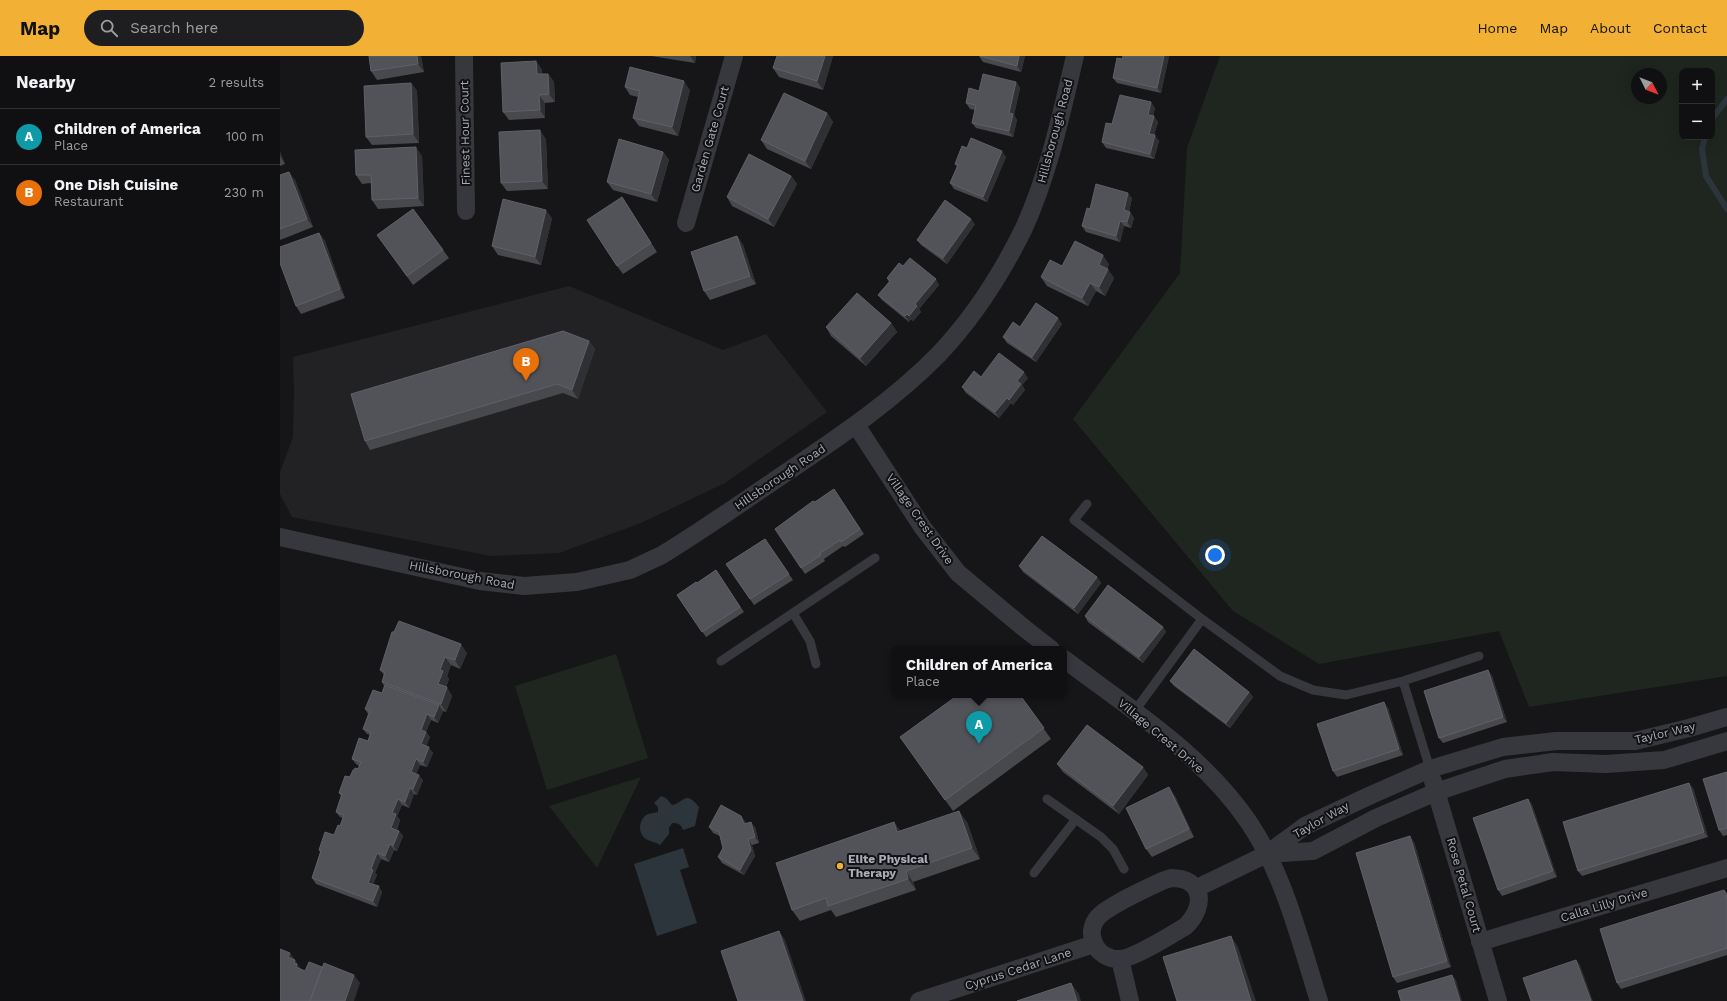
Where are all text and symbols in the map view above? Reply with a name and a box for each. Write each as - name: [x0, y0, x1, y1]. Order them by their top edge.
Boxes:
- search box: [84, 10, 364, 46]
- text: Map: [20, 17, 60, 40]
- icon: search: [98, 17, 120, 39]
- text: Search here: [130, 19, 218, 37]
- text: Home: [1477, 20, 1517, 36]
- text: Map: [1539, 20, 1568, 36]
- text: About: [1590, 20, 1631, 36]
- text: Contact: [1653, 20, 1707, 36]
- north arrow: [1631, 68, 1667, 104]
- map controls: [1679, 68, 1715, 140]
- button: +: [1679, 68, 1715, 104]
- text: Nearby: [16, 72, 75, 92]
- text: 2 results: [209, 75, 264, 90]
- street label: Hillsborough Road: [1034, 78, 1076, 184]
- street label: Finest Hour Court: [457, 81, 473, 185]
- street label: Garden Gate Court: [688, 84, 732, 194]
- button: −: [1679, 104, 1715, 140]
- text: Children of America: [54, 120, 201, 138]
- text: A: [25, 129, 33, 144]
- text: 100 m: [226, 129, 264, 144]
- text: Place: [54, 138, 88, 153]
- text: One Dish Cuisine: [54, 176, 178, 194]
- text: B: [25, 185, 33, 200]
- text: 230 m: [224, 185, 264, 200]
- text: Restaurant: [54, 194, 124, 209]
- pin: B: [513, 348, 539, 381]
- street label: Hillsborough Road: [732, 441, 828, 513]
- street label: Village Crest Drive: [883, 471, 957, 567]
- your location: [1205, 545, 1225, 565]
- street label: Hillsborough Road: [408, 558, 516, 592]
- popup: [891, 646, 1067, 698]
- text: Children of America: [906, 656, 1052, 674]
- text: Place: [906, 674, 940, 689]
- street label: Village Crest Drive: [1115, 696, 1207, 776]
- pin: A: [966, 711, 992, 744]
- street label: Taylor Way: [1633, 719, 1697, 747]
- street label: Taylor Way: [1291, 799, 1352, 841]
- street label: Rose Petal Court: [1444, 836, 1484, 934]
- place label: Elite Physical Therapy: [848, 852, 928, 880]
- marker: Elite Physical Therapy: [835, 861, 845, 871]
- street label: Calla Lilly Drive: [1559, 885, 1649, 925]
- street label: Cyprus Cedar Lane: [963, 945, 1073, 993]

